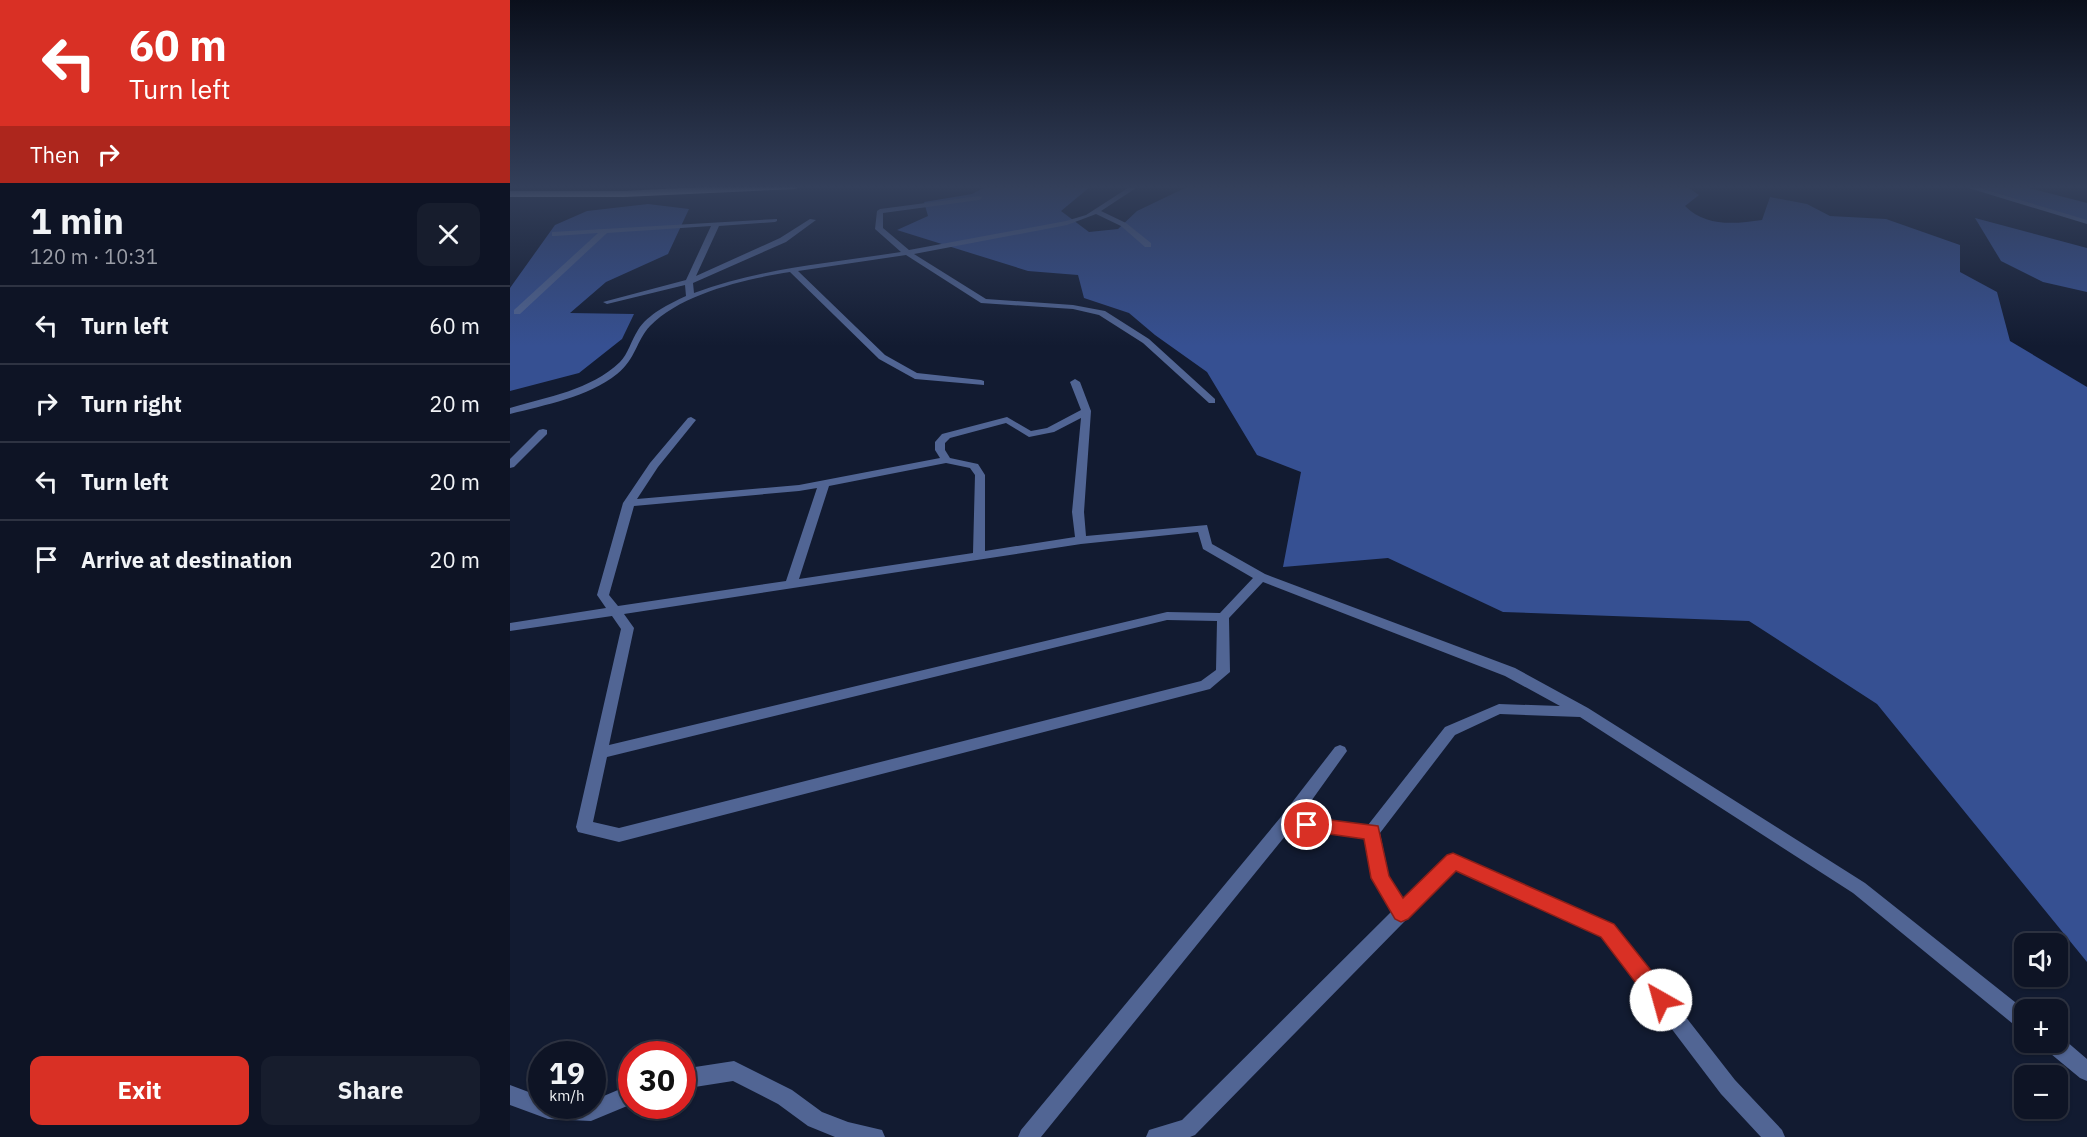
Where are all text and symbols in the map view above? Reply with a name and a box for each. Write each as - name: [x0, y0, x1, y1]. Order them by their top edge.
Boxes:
- text: 60 m: [129, 18, 227, 73]
- icon: left: [30, 24, 108, 102]
- text: Turn left: [129, 71, 230, 106]
- icon: right: [92, 138, 125, 171]
- text: Then: [30, 140, 80, 169]
- text: 1 min: [30, 197, 124, 244]
- button: close: [417, 203, 480, 266]
- text: 120 m · 10:31: [30, 243, 158, 270]
- icon: left: [30, 309, 63, 342]
- text: Turn left: [81, 311, 169, 340]
- text: 60 m: [429, 311, 480, 340]
- icon: right: [30, 387, 63, 420]
- text: Turn right: [81, 389, 182, 418]
- text: 20 m: [429, 389, 480, 418]
- icon: left: [30, 465, 63, 498]
- text: Turn left: [81, 467, 169, 496]
- text: 20 m: [429, 467, 480, 496]
- icon: arrive: [30, 543, 63, 576]
- text: Arrive at destination: [81, 545, 292, 574]
- text: 20 m: [429, 545, 480, 574]
- pin: [1281, 799, 1332, 850]
- icon: arrive: [1290, 808, 1323, 841]
- map controls: [2014, 933, 2068, 1119]
- button: sound: [2014, 933, 2068, 987]
- position arrow: [1629, 968, 1693, 1032]
- button: +: [2014, 999, 2068, 1053]
- speed limit sign: 30: [618, 1041, 696, 1119]
- text: 19: [549, 1053, 585, 1092]
- button: Exit: [30, 1056, 249, 1125]
- button: Share: [261, 1056, 480, 1125]
- button: −: [2014, 1065, 2068, 1119]
- text: km/h: [549, 1086, 585, 1105]

